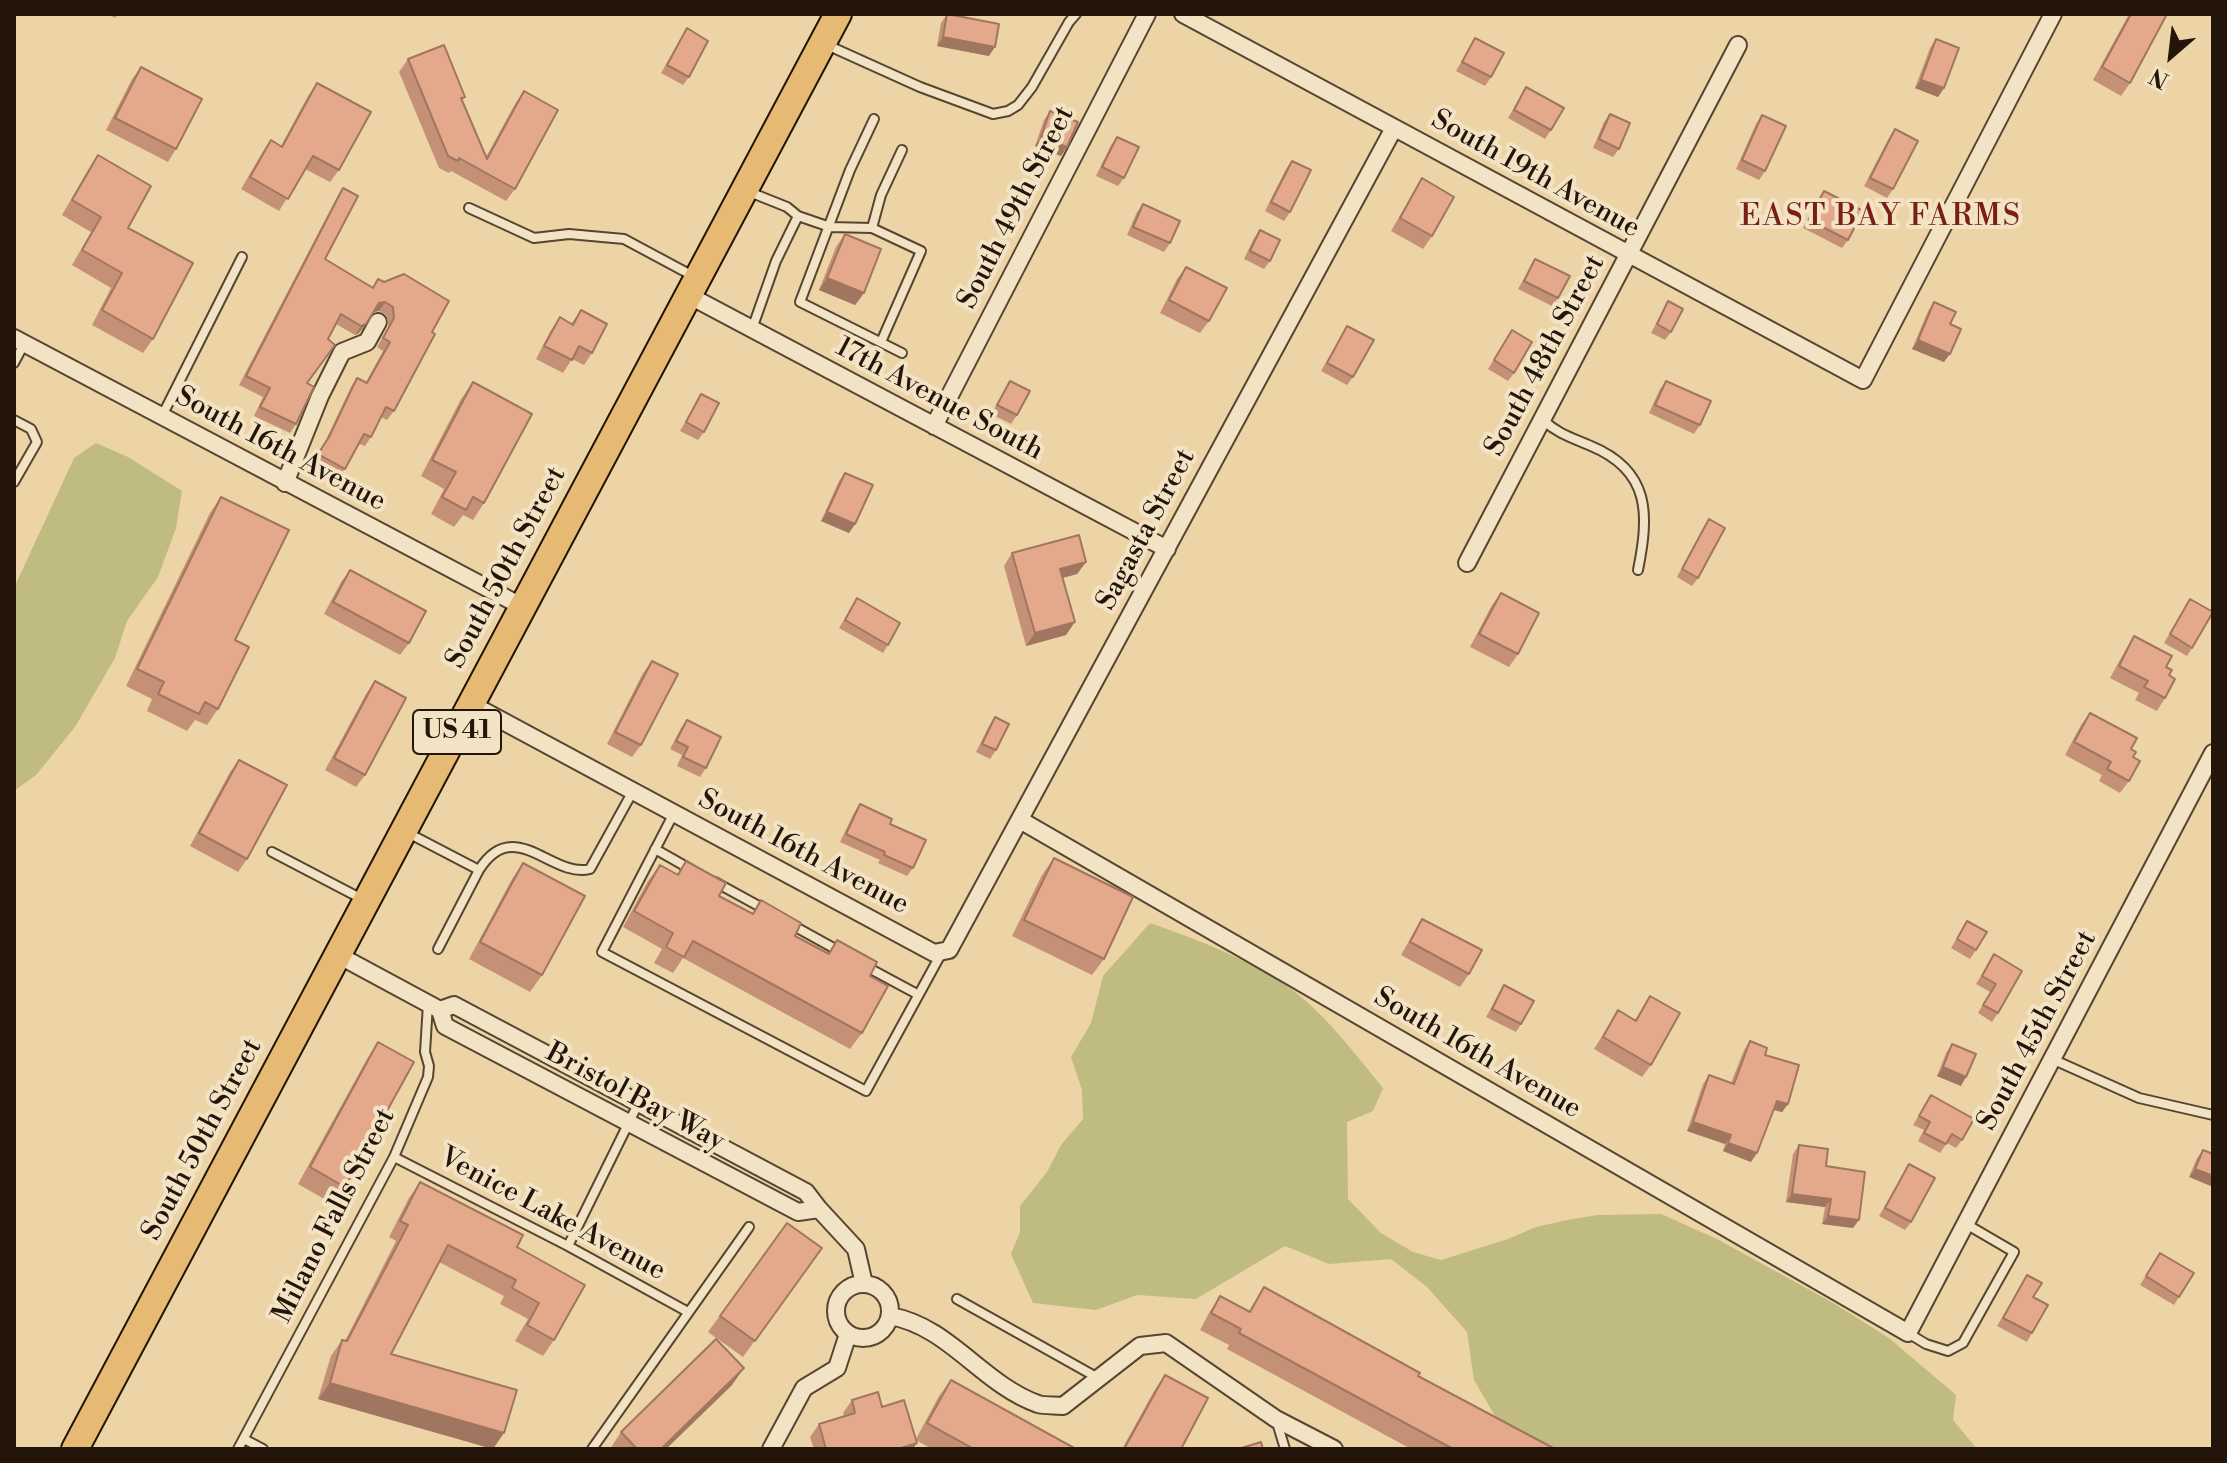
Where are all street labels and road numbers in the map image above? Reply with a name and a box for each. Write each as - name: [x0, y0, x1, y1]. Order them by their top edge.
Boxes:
- street label: South 49th Street: [951, 101, 1083, 315]
- street label: South 19th Avenue: [1425, 104, 1645, 246]
- street label: South 48th Street: [1479, 250, 1613, 462]
- street label: 17th Avenue South: [829, 331, 1049, 469]
- street label: South 16th Avenue: [169, 380, 391, 520]
- street label: Sagasta Street: [1090, 444, 1204, 616]
- street label: South 50th Street: [440, 462, 574, 674]
- road number: US 41: [413, 710, 501, 754]
- street label: South 16th Avenue: [692, 783, 914, 923]
- street label: South 45th Street: [1971, 925, 2105, 1137]
- street label: South 16th Avenue: [1367, 981, 1587, 1127]
- street label: South 50th Street: [136, 1034, 270, 1246]
- street label: Bristol Bay Way: [540, 1037, 730, 1159]
- street label: Milano Falls Street: [266, 1103, 404, 1329]
- street label: Venice Lake Avenue: [433, 1141, 671, 1289]

